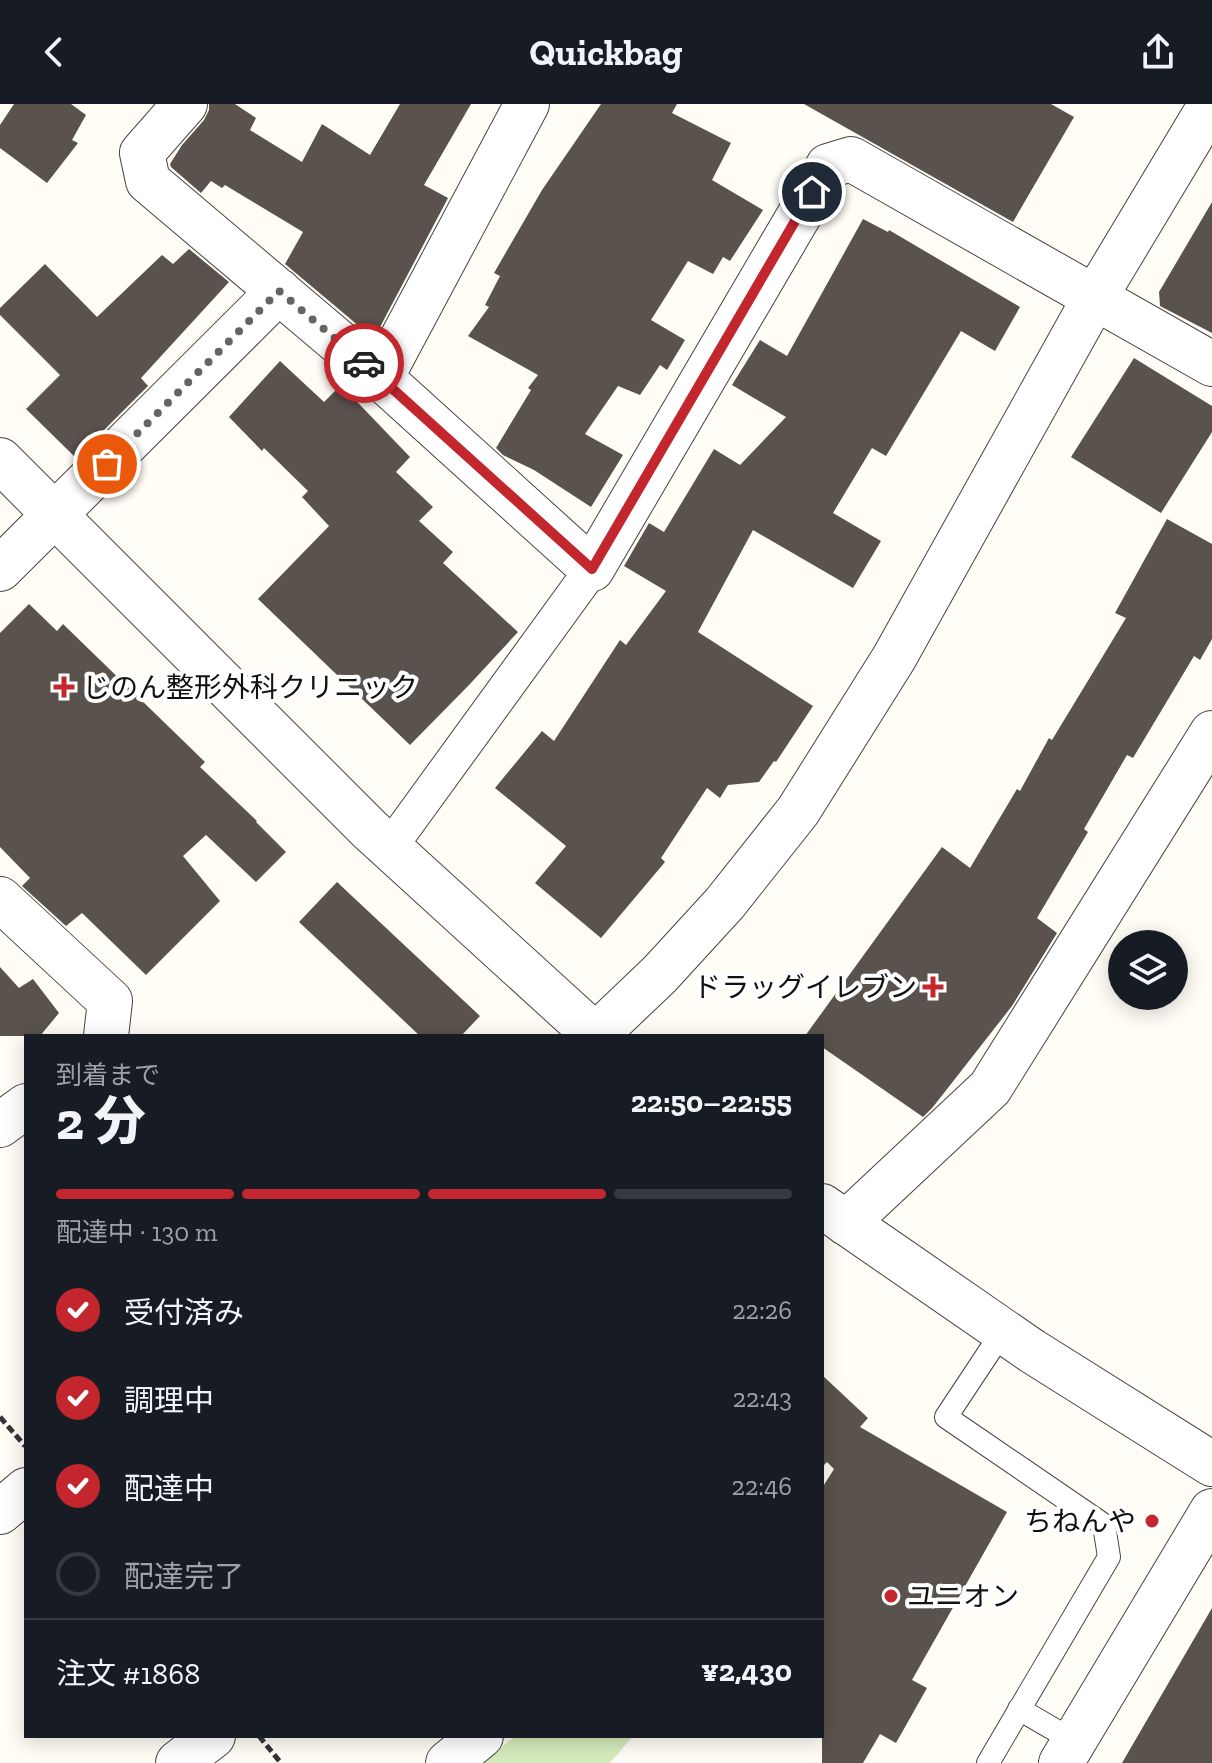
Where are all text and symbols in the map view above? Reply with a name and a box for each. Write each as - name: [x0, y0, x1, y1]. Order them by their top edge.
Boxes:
- icon: back: [32, 30, 76, 74]
- icon: share: [1136, 30, 1180, 74]
- text: Quickbag: [529, 31, 683, 74]
- pin: [778, 158, 846, 226]
- icon: home: [790, 170, 834, 214]
- courier: [324, 323, 404, 403]
- icon: car: [342, 341, 386, 385]
- pin: [73, 430, 141, 498]
- icon: bag: [85, 442, 129, 486]
- place label: じのん整形外科クリニック: [82, 671, 418, 704]
- marker: じのん整形外科クリニック: [53, 676, 75, 698]
- map controls: [1108, 930, 1188, 1010]
- button: layers: [1108, 930, 1188, 1010]
- place label: ドラッグイレブン: [693, 971, 917, 1004]
- marker: ドラッグイレブン: [924, 978, 942, 996]
- text: 到着まで: [56, 1059, 160, 1091]
- text: 22:50–22:55: [631, 1084, 792, 1120]
- text: 2 分: [56, 1090, 146, 1152]
- text: 配達中 · 130 m: [56, 1216, 218, 1248]
- icon: check: [56, 1288, 100, 1332]
- text: 22:26: [732, 1294, 792, 1326]
- text: 受付済み: [124, 1295, 244, 1331]
- icon: check: [56, 1376, 100, 1420]
- text: 22:43: [733, 1382, 792, 1414]
- text: 調理中: [124, 1383, 214, 1419]
- icon: check: [56, 1464, 100, 1508]
- text: 22:46: [732, 1470, 792, 1502]
- text: 配達中: [124, 1471, 214, 1507]
- place label: ちねんや: [1024, 1505, 1136, 1538]
- marker: ちねんや: [1143, 1512, 1161, 1530]
- text: 配達完了: [124, 1559, 244, 1595]
- place label: ユニオン: [907, 1580, 1019, 1613]
- marker: ユニオン: [882, 1587, 900, 1605]
- text: ¥2,430: [701, 1653, 792, 1689]
- text: 注文 #1868: [56, 1656, 200, 1692]

